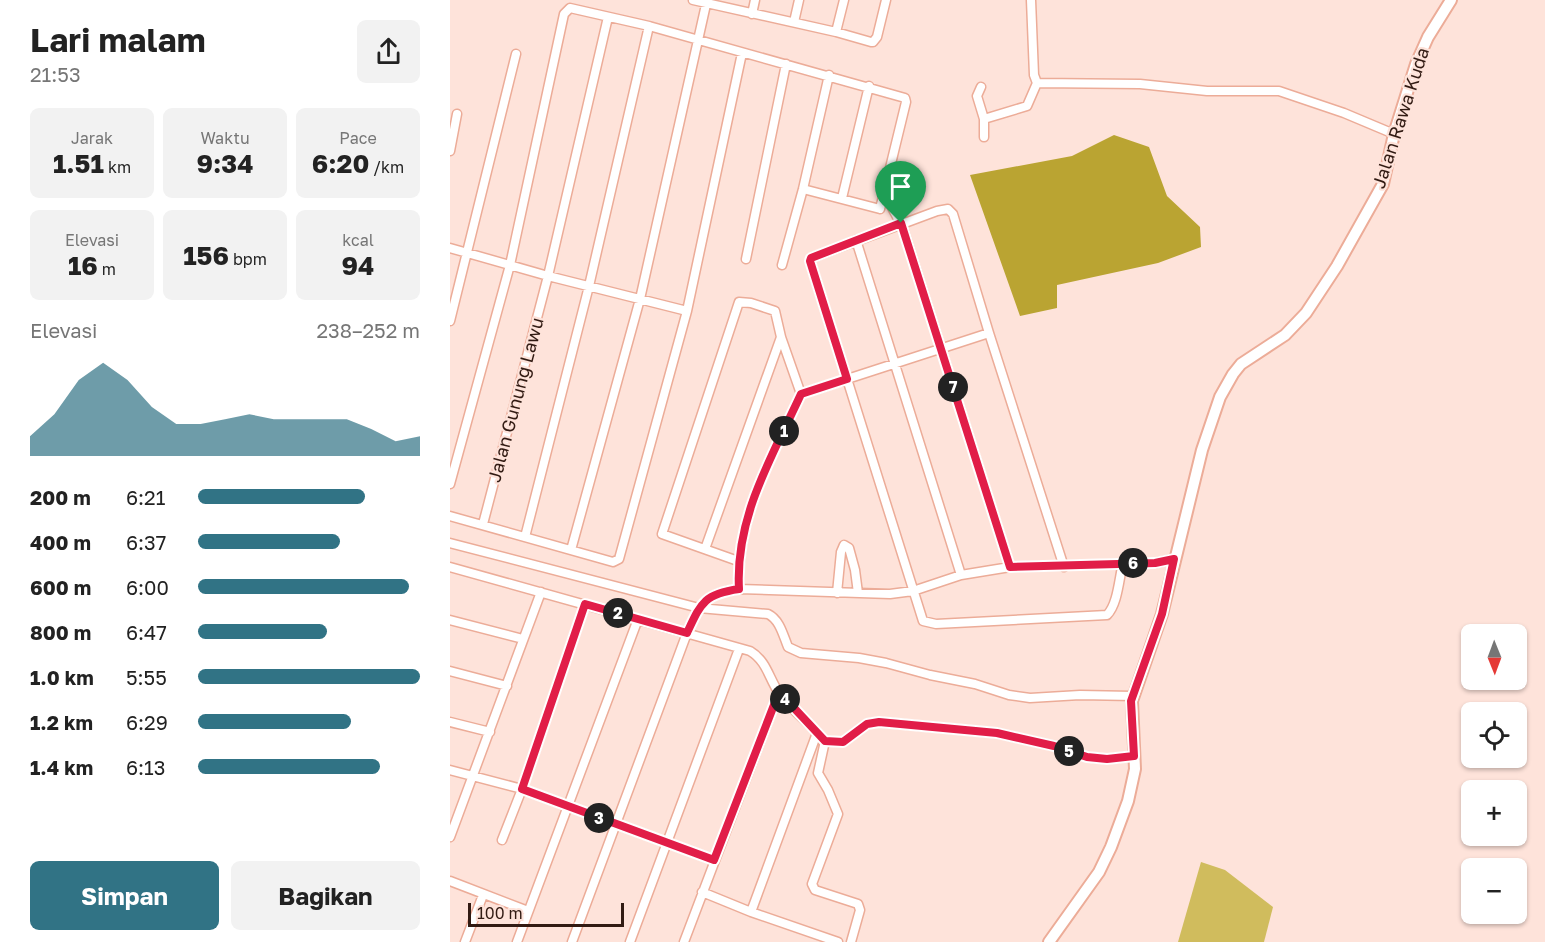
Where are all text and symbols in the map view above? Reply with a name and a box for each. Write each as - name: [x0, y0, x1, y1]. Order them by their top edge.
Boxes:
- text: Lari malam: [30, 20, 206, 59]
- button: share: [357, 20, 420, 83]
- street label: Jalan Rawa Kuda: [1367, 44, 1433, 191]
- text: 21:53: [30, 62, 81, 86]
- text: Jarak: [71, 128, 113, 148]
- text: Waktu: [200, 128, 250, 148]
- text: Pace: [339, 128, 377, 148]
- text: 1.51: [53, 148, 104, 179]
- text: 9:34: [197, 148, 253, 179]
- text: 6:20: [312, 148, 369, 179]
- text: km: [104, 157, 131, 177]
- text: /km: [369, 157, 404, 177]
- pin: [875, 161, 926, 223]
- icon: arrive: [884, 170, 917, 203]
- text: Elevasi: [65, 230, 119, 250]
- text: kcal: [342, 230, 374, 250]
- text: 156: [183, 240, 229, 271]
- text: bpm: [229, 249, 267, 269]
- text: 16: [68, 250, 98, 281]
- text: 94: [342, 250, 374, 281]
- text: m: [98, 259, 116, 279]
- street label: Jalan Gunung Lawu: [482, 315, 548, 485]
- text: Elevasi: [30, 318, 97, 342]
- text: 238–252 m: [316, 318, 420, 342]
- pin: 7: [938, 372, 968, 402]
- text: 7: [949, 377, 957, 397]
- pin: 1: [769, 416, 799, 446]
- text: 1: [780, 421, 788, 441]
- text: 200 m: [30, 485, 91, 509]
- text: 6:21: [126, 485, 165, 509]
- text: 400 m: [30, 530, 91, 554]
- text: 6:37: [126, 530, 166, 554]
- pin: 6: [1118, 548, 1148, 578]
- text: 6: [1128, 553, 1138, 573]
- text: 600 m: [30, 575, 91, 599]
- text: 6:00: [126, 575, 169, 599]
- pin: 2: [603, 598, 633, 628]
- text: 2: [613, 603, 623, 623]
- text: 800 m: [30, 620, 91, 644]
- text: 6:47: [126, 620, 167, 644]
- north arrow: [1461, 624, 1527, 690]
- map controls: [1461, 624, 1527, 924]
- text: 1.0 km: [30, 665, 94, 689]
- text: 5:55: [126, 665, 167, 689]
- pin: 4: [770, 684, 800, 714]
- text: 4: [780, 689, 790, 709]
- button: locate: [1461, 702, 1527, 768]
- text: 1.2 km: [30, 710, 93, 734]
- text: 6:29: [126, 710, 168, 734]
- pin: 5: [1054, 736, 1084, 766]
- text: 5: [1064, 741, 1074, 761]
- text: 1.4 km: [30, 755, 93, 779]
- text: 6:13: [126, 755, 166, 779]
- button: +: [1461, 780, 1527, 846]
- pin: 3: [584, 803, 614, 833]
- text: 3: [594, 808, 604, 828]
- button: −: [1461, 858, 1527, 924]
- button: Simpan: [30, 861, 219, 930]
- button: Bagikan: [231, 861, 420, 930]
- scale bar: [468, 900, 624, 928]
- text: 100 m: [477, 903, 523, 923]

